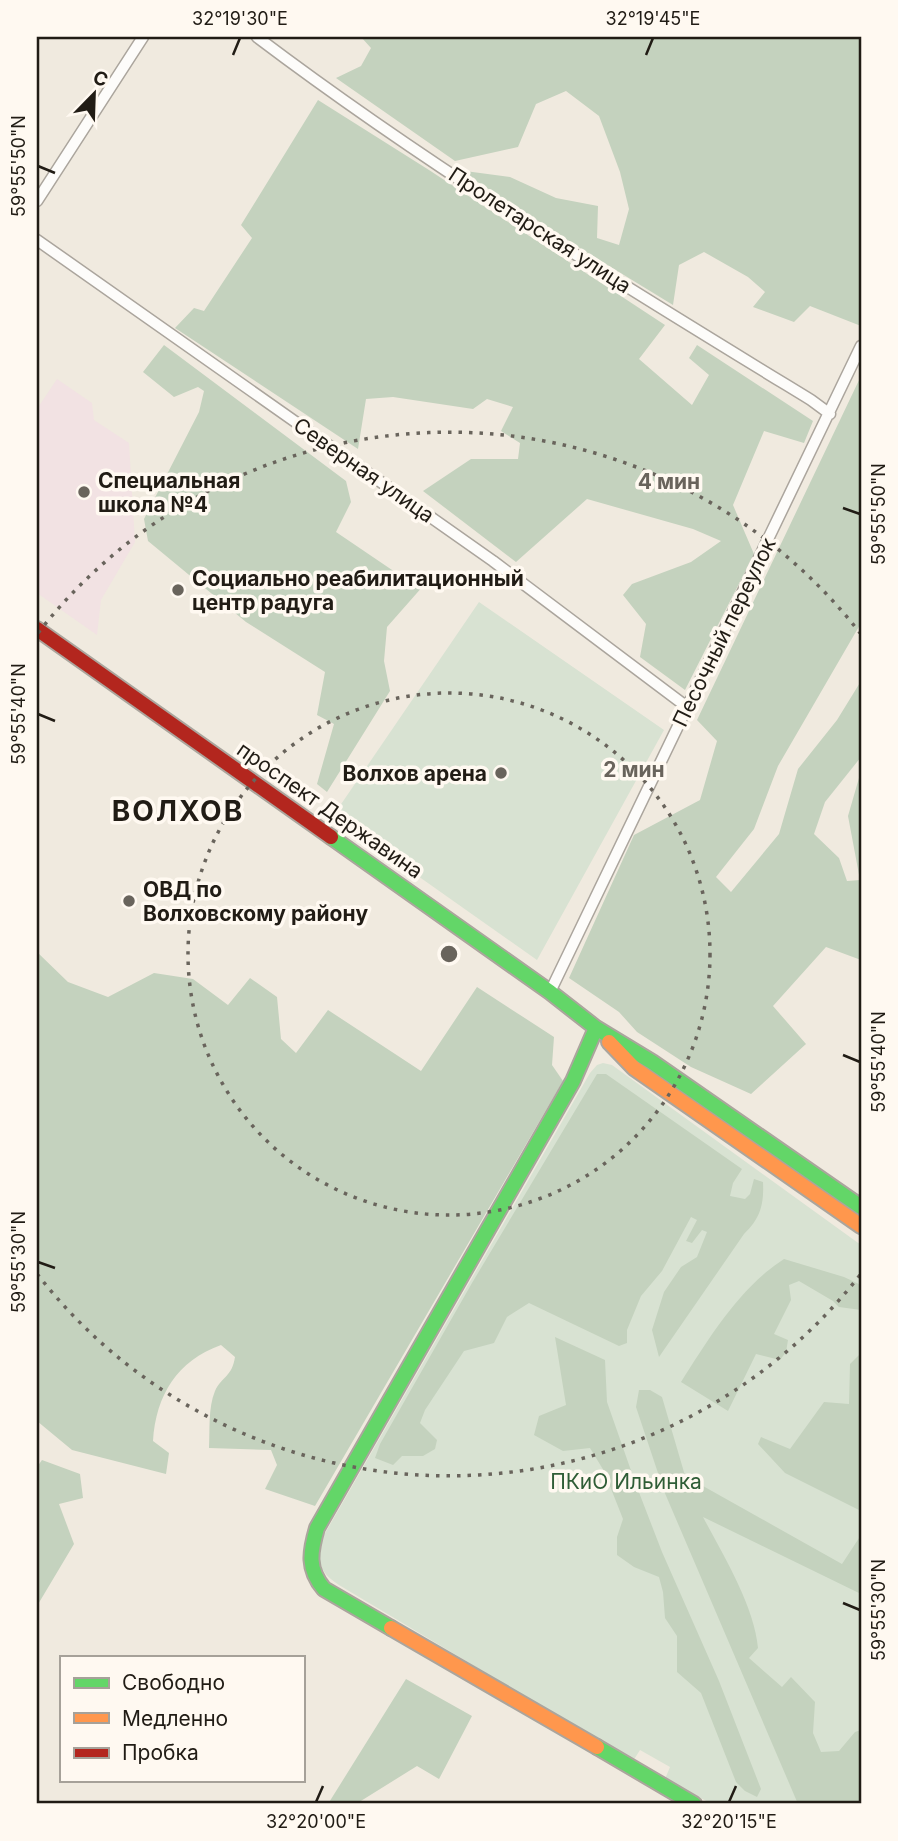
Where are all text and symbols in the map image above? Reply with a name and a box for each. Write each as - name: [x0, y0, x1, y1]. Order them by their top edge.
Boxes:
- text: 32°19'30"E: [192, 8, 288, 29]
- text: 32°19'45"E: [606, 8, 700, 29]
- north arrow: [60, 60, 130, 130]
- text: С: [89, 65, 111, 92]
- text: 59°55'50"N: [8, 115, 29, 217]
- street label: Пролетарская улица: [444, 162, 636, 298]
- street label: Северная улица: [289, 412, 439, 528]
- text: 59°55'50"N: [868, 463, 889, 565]
- place label: Специальная школа №4: [98, 468, 240, 517]
- text: 4 мин: [638, 469, 700, 494]
- marker: Специальная школа №4: [76, 484, 92, 500]
- street label: Песочный переулок: [667, 533, 781, 731]
- place label: Социально реабилитационный центр радуга: [192, 566, 524, 615]
- marker: Социально реабилитационный центр радуга: [170, 582, 186, 598]
- text: 59°55'40"N: [8, 663, 29, 765]
- street label: проспект Державина: [232, 736, 428, 884]
- text: 2 мин: [603, 757, 665, 782]
- place label: Волхов арена: [343, 761, 487, 786]
- marker: Волхов арена: [493, 765, 509, 781]
- district label: ВОЛХОВ: [112, 794, 244, 828]
- place label: ОВД по Волховскому району: [143, 877, 369, 926]
- marker: ОВД по Волховскому району: [121, 893, 137, 909]
- centre of rings: [437, 942, 461, 966]
- text: 59°55'40"N: [868, 1011, 889, 1113]
- text: 59°55'30"N: [8, 1211, 29, 1313]
- park label: ПКиО Ильинка: [550, 1469, 702, 1494]
- text: 59°55'30"N: [868, 1559, 889, 1661]
- legend: [60, 1656, 304, 1782]
- text: Свободно: [122, 1670, 225, 1695]
- text: Медленно: [122, 1706, 228, 1731]
- text: Пробка: [122, 1740, 199, 1765]
- text: 32°20'00"E: [266, 1811, 366, 1832]
- text: 32°20'15"E: [681, 1811, 777, 1832]

